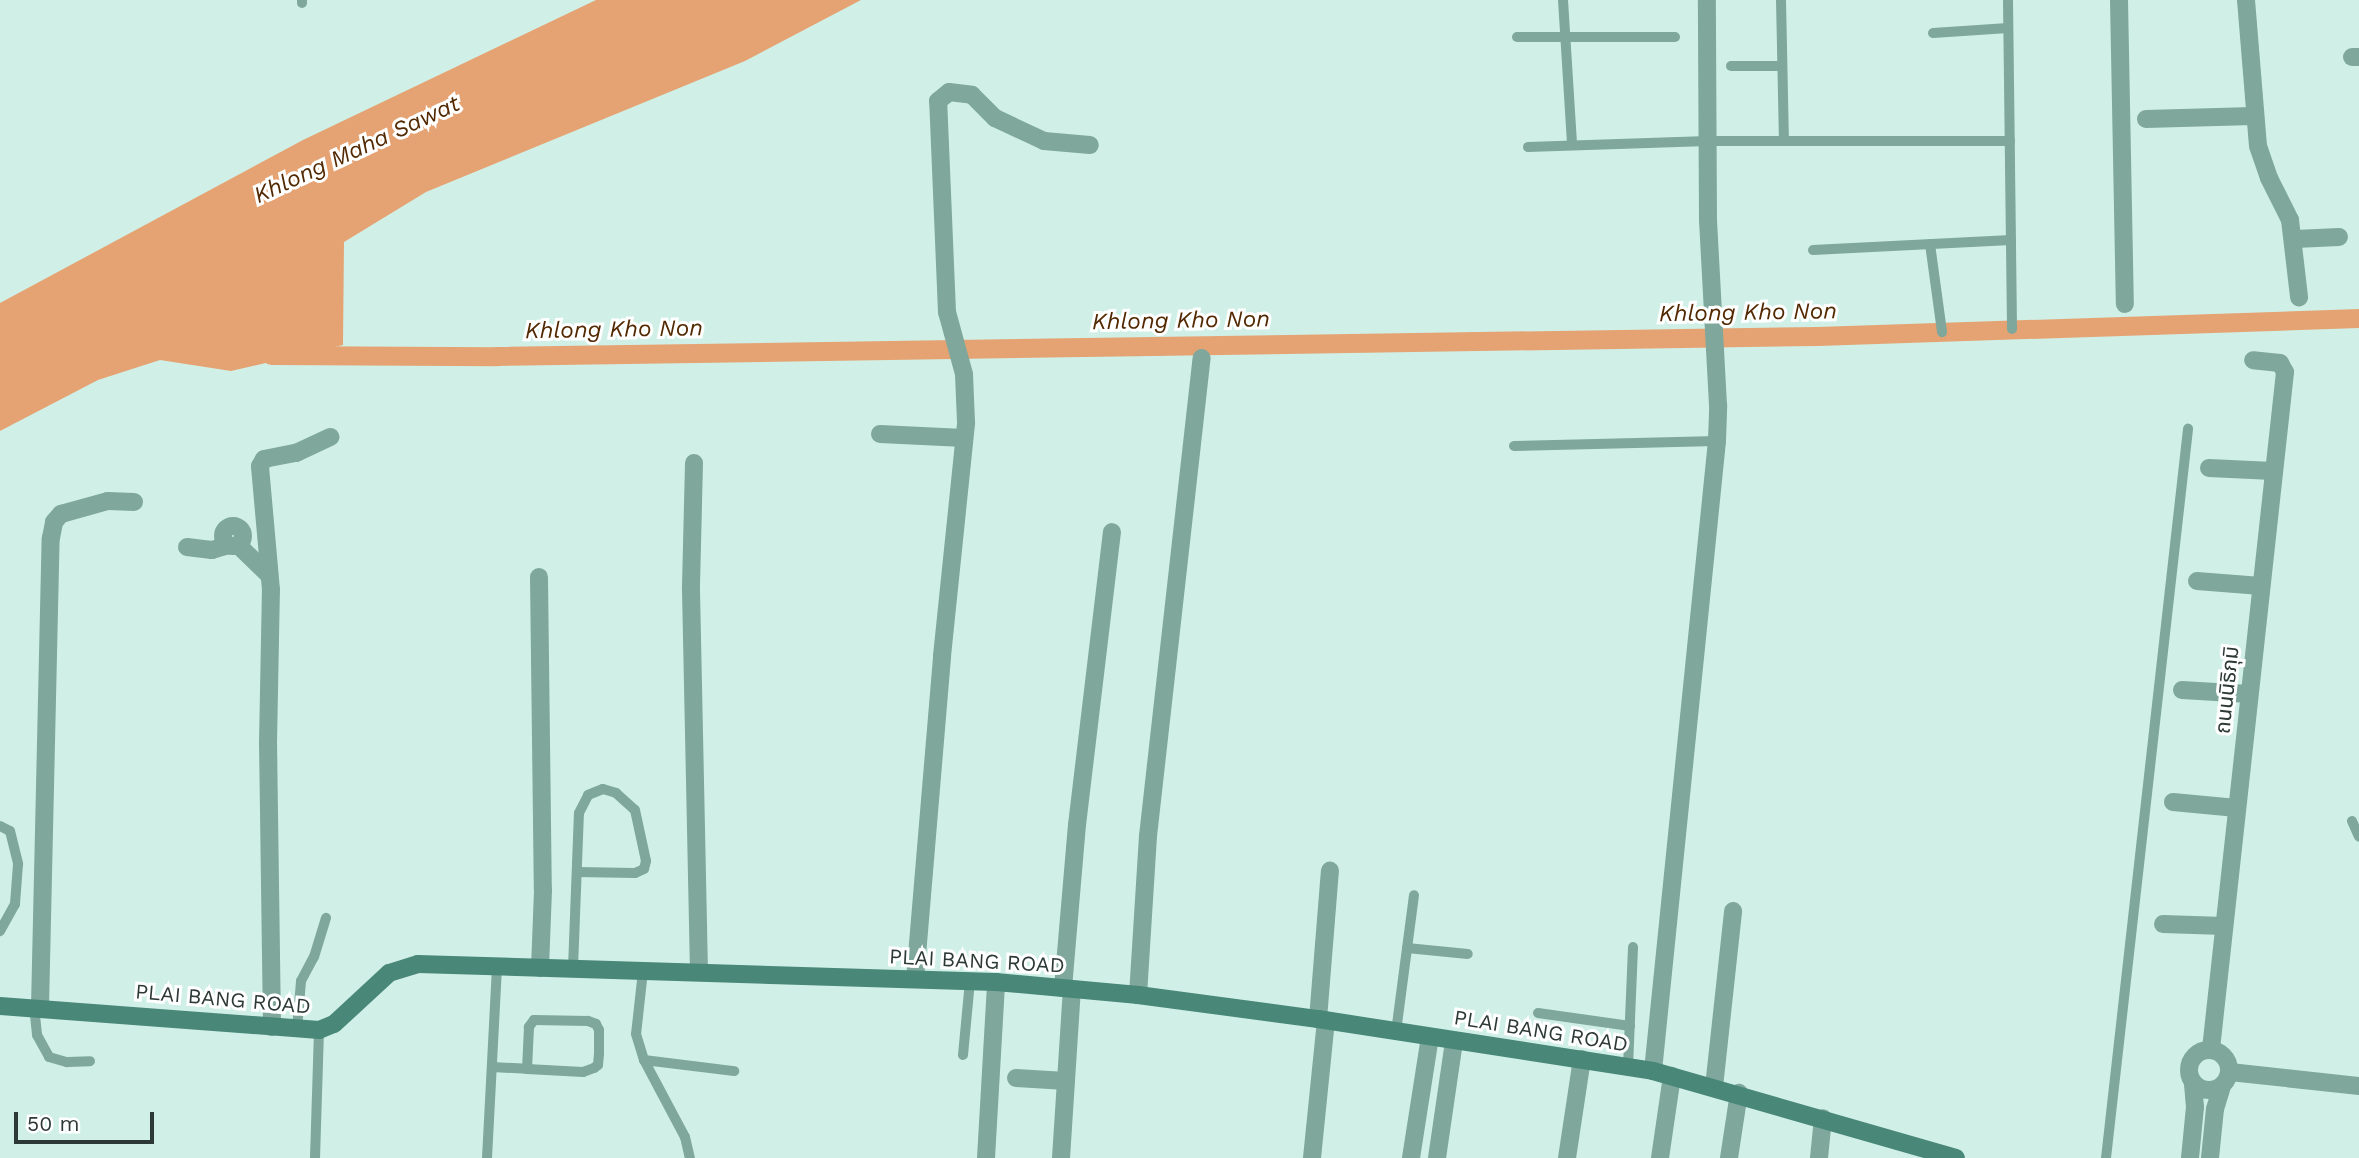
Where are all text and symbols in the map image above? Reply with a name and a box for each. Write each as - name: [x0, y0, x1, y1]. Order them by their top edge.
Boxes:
- water label: Khlong Maha Sawat: [250, 90, 464, 210]
- water label: Khlong Kho Non: [1659, 298, 1837, 328]
- water label: Khlong Kho Non: [1092, 306, 1270, 336]
- water label: Khlong Kho Non: [525, 315, 703, 345]
- street label: ถนนนิธิภุมิ: [2210, 645, 2244, 735]
- street label: PLAI BANG ROAD: [889, 944, 1065, 978]
- street label: PLAI BANG ROAD: [134, 979, 312, 1019]
- street label: PLAI BANG ROAD: [1452, 1005, 1630, 1057]
- scale bar: [18, 1098, 158, 1142]
- text: 50 m: [27, 1111, 79, 1136]

